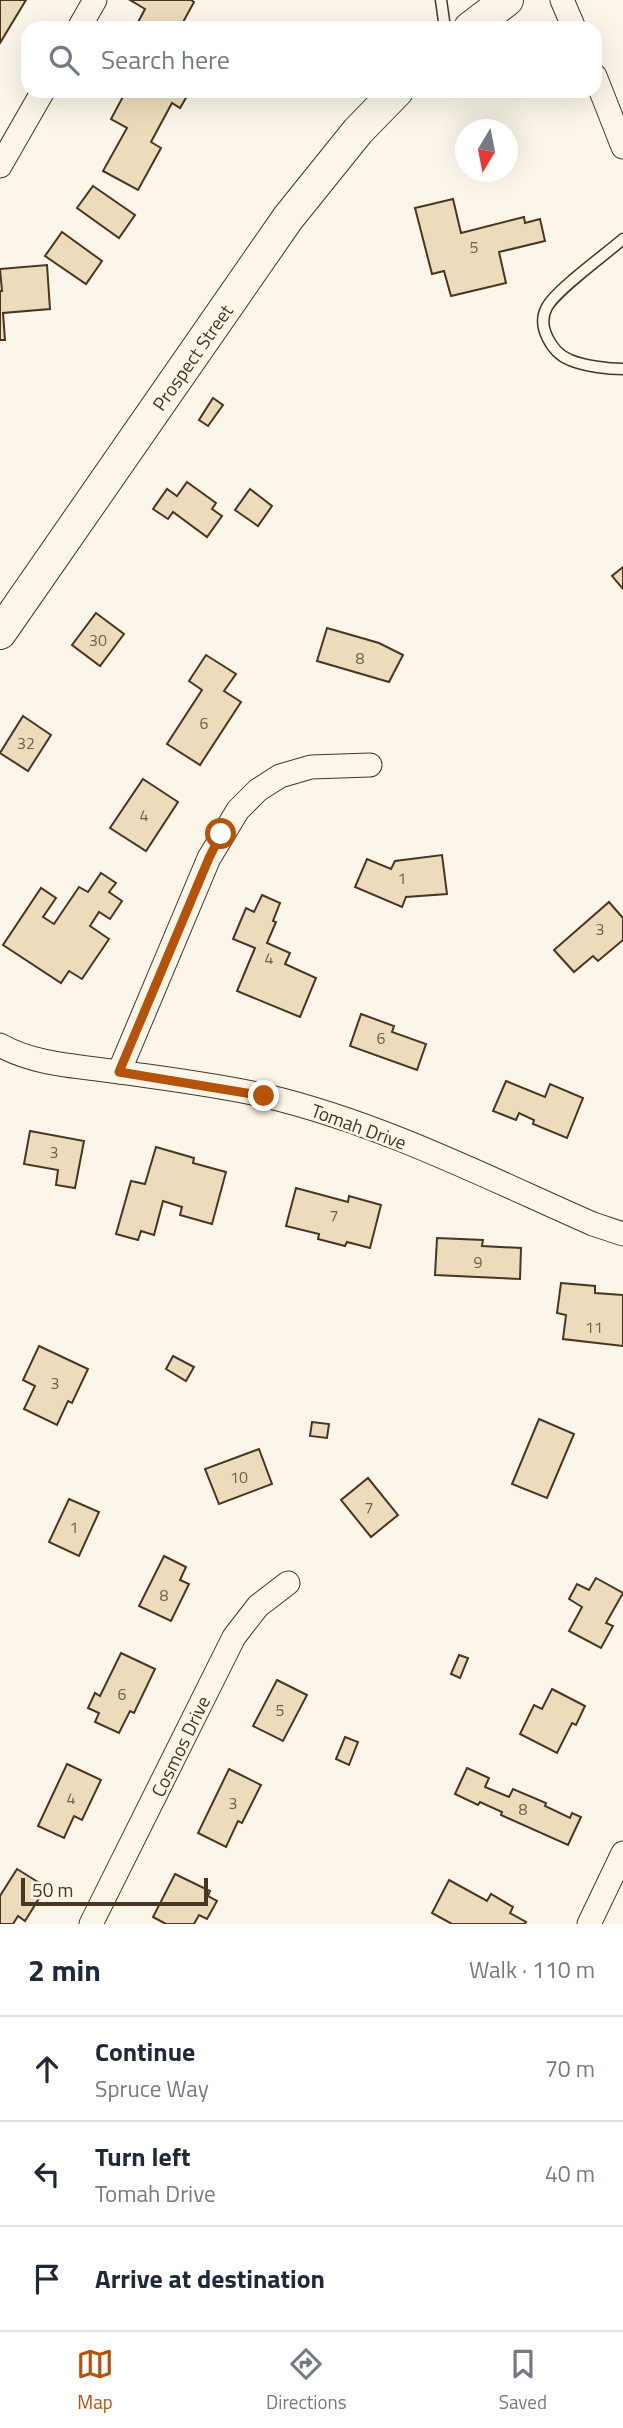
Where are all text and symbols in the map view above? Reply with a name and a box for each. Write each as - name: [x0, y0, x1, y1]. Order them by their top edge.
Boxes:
- search box: [21, 21, 602, 98]
- text: Search here: [101, 40, 230, 79]
- icon: search: [45, 41, 83, 79]
- north arrow: [455, 119, 518, 182]
- house number: 5: [470, 235, 479, 259]
- street label: Prospect Street: [144, 298, 240, 416]
- house number: 30: [89, 628, 107, 652]
- house number: 8: [356, 646, 365, 670]
- house number: 6: [200, 711, 209, 735]
- house number: 32: [17, 731, 35, 755]
- house number: 4: [140, 803, 149, 827]
- route start: [205, 818, 236, 849]
- house number: 1: [398, 866, 406, 890]
- house number: 3: [596, 917, 604, 941]
- house number: 4: [265, 946, 274, 970]
- house number: 6: [377, 1026, 386, 1050]
- route end: [248, 1080, 279, 1111]
- street label: Tomah Drive: [307, 1095, 411, 1157]
- house number: 3: [50, 1140, 58, 1164]
- house number: 7: [330, 1203, 338, 1227]
- house number: 9: [474, 1250, 483, 1274]
- house number: 11: [585, 1315, 603, 1339]
- house number: 3: [51, 1371, 59, 1395]
- house number: 10: [230, 1465, 248, 1489]
- house number: 7: [365, 1495, 373, 1519]
- house number: 1: [70, 1515, 78, 1539]
- house number: 8: [160, 1583, 169, 1607]
- house number: 6: [118, 1682, 127, 1706]
- street label: Cosmos Drive: [143, 1690, 217, 1802]
- house number: 5: [276, 1698, 285, 1722]
- house number: 4: [67, 1786, 76, 1810]
- house number: 3: [229, 1791, 237, 1815]
- house number: 8: [519, 1797, 528, 1821]
- scale bar: [21, 1875, 208, 1907]
- text: 50 m: [32, 1875, 73, 1904]
- text: 2 min: [28, 1947, 101, 1993]
- text: Walk · 110 m: [469, 1952, 595, 1987]
- text: Continue: [95, 2032, 195, 2071]
- icon: ahead: [28, 2050, 66, 2088]
- text: 70 m: [545, 2051, 595, 2086]
- text: Spruce Way: [95, 2071, 209, 2106]
- text: Turn left: [95, 2137, 190, 2176]
- icon: left: [28, 2155, 66, 2193]
- text: 40 m: [545, 2156, 595, 2191]
- text: Tomah Drive: [95, 2176, 216, 2211]
- text: Arrive at destination: [95, 2259, 325, 2298]
- icon: arrive: [28, 2260, 66, 2298]
- tab: Map: [76, 2345, 114, 2416]
- tab: Directions: [266, 2345, 347, 2416]
- tab: Saved: [499, 2345, 547, 2416]

